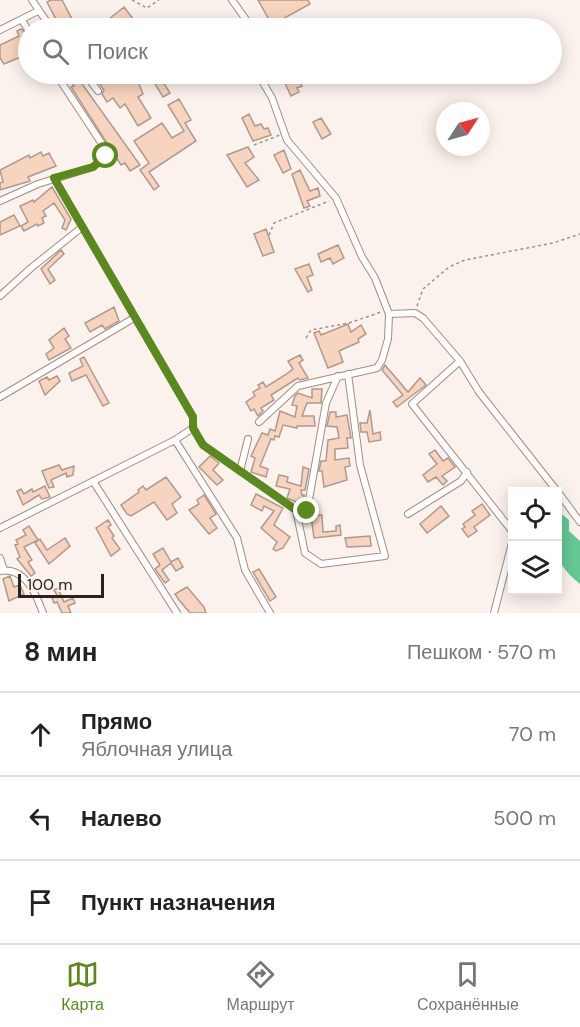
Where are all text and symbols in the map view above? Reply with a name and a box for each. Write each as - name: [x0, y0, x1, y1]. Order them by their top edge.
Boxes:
- search box: [18, 18, 562, 84]
- icon: search: [39, 35, 72, 68]
- text: Поиск: [87, 37, 148, 66]
- north arrow: [436, 102, 490, 156]
- route start: [92, 142, 118, 168]
- map controls: [508, 487, 562, 595]
- button: locate: [508, 487, 562, 541]
- route end: [293, 497, 319, 523]
- button: layers: [508, 541, 562, 595]
- scale bar: [18, 571, 104, 598]
- text: 100 m: [27, 574, 72, 595]
- text: 8 мин: [24, 635, 98, 669]
- text: Пешком · 570 m: [407, 639, 556, 665]
- text: Прямо: [81, 707, 152, 736]
- icon: ahead: [24, 718, 57, 751]
- text: 70 m: [509, 721, 556, 747]
- text: Яблочная улица: [81, 736, 232, 762]
- icon: left: [24, 802, 57, 835]
- text: Налево: [81, 804, 162, 833]
- text: 500 m: [493, 805, 556, 831]
- icon: arrive: [24, 886, 57, 919]
- text: Пункт назначения: [81, 888, 276, 917]
- tab: Карта: [61, 958, 104, 1015]
- tab: Маршрут: [226, 958, 295, 1015]
- tab: Сохранённые: [417, 958, 519, 1015]

